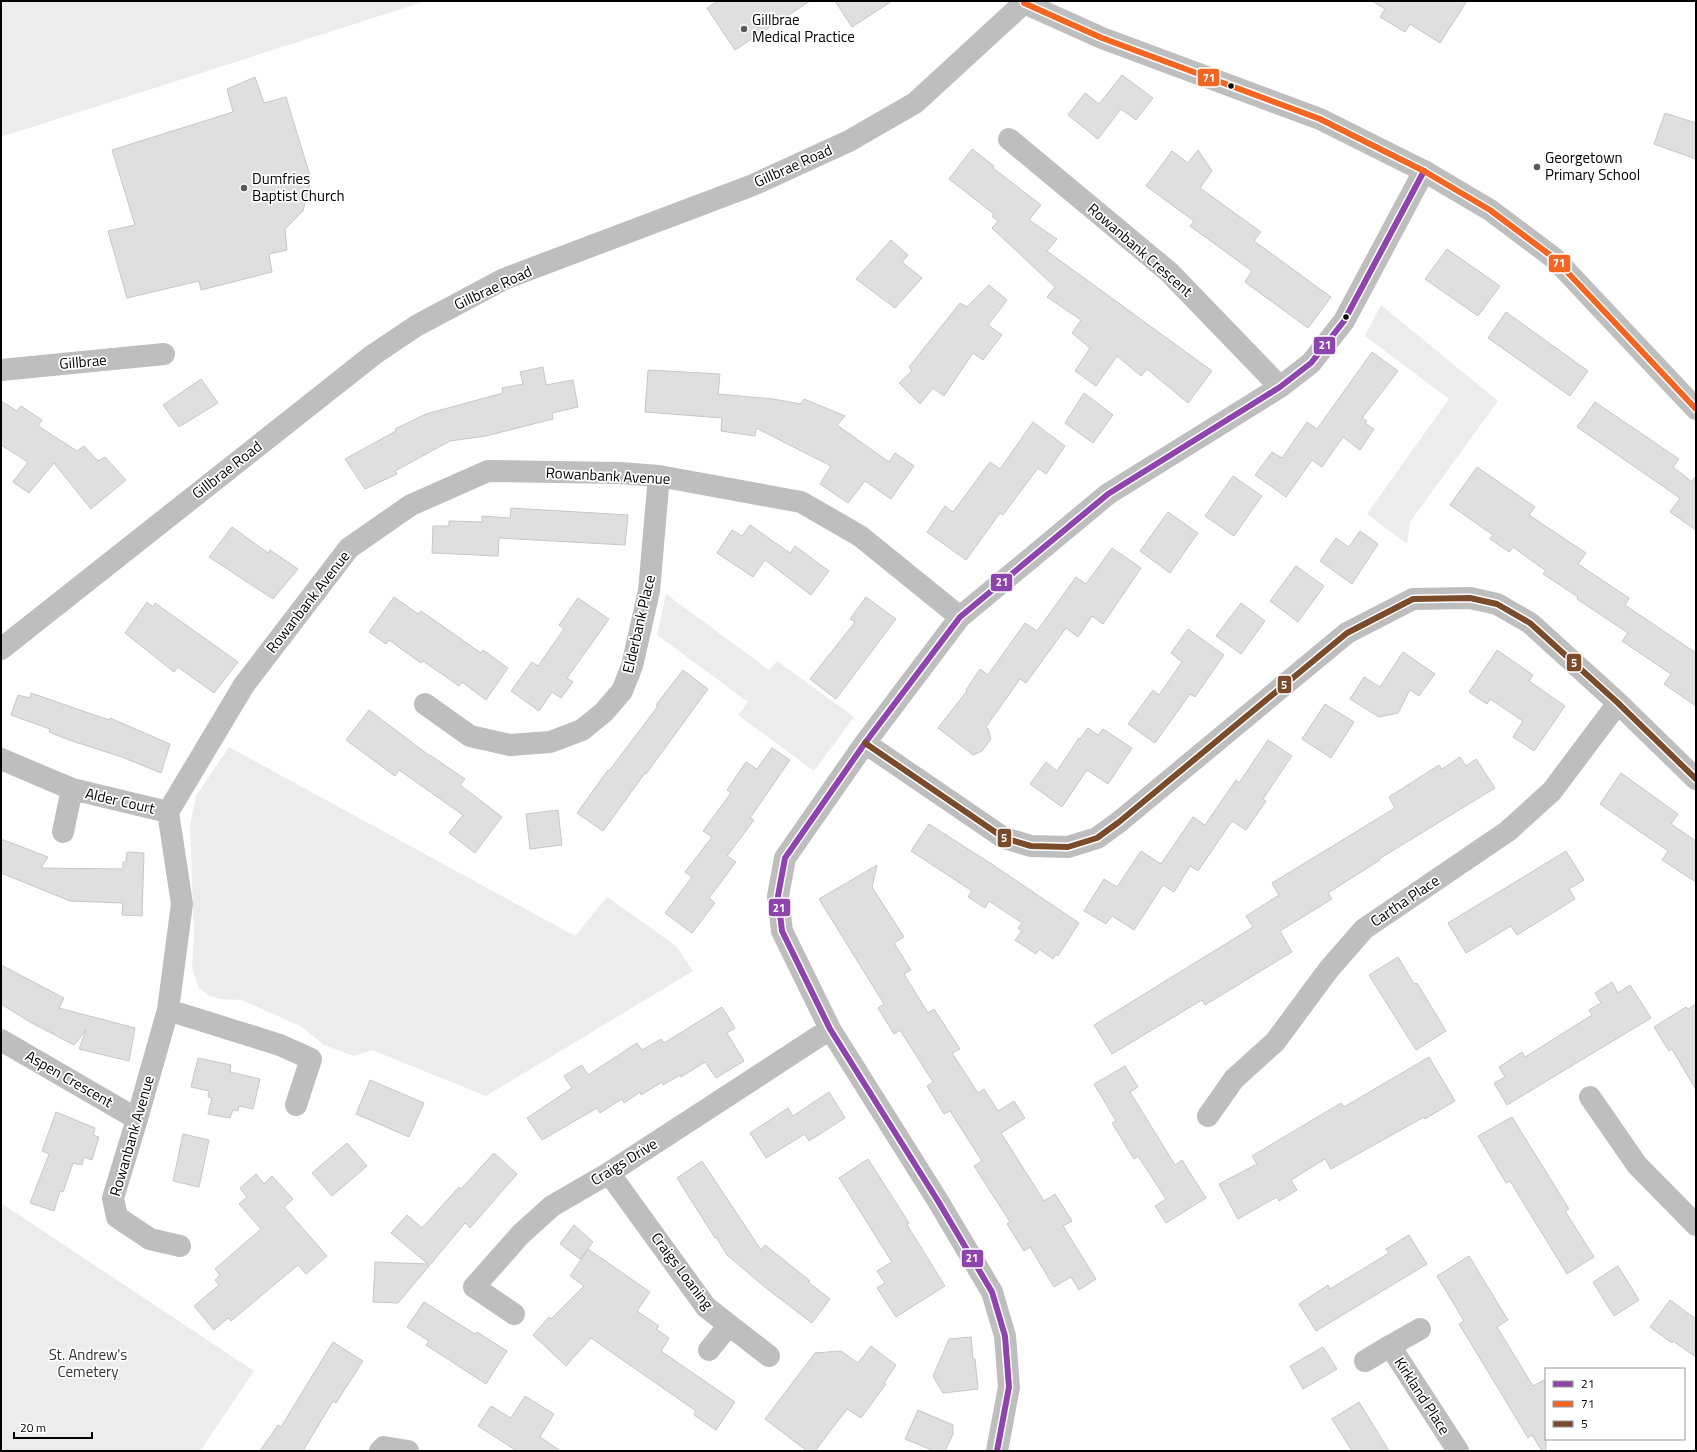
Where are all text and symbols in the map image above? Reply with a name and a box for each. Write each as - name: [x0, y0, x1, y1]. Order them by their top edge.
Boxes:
- place label: Gillbrae Medical Practice: [752, 8, 855, 48]
- marker: Gillbrae Medical Practice: [739, 24, 749, 34]
- line badge: 71: [1197, 68, 1220, 87]
- text: 71: [1203, 70, 1215, 86]
- unlabelled marker: [1226, 81, 1236, 91]
- street label: Gillbrae Road: [750, 138, 836, 193]
- place label: Georgetown Primary School: [1545, 146, 1640, 186]
- marker: Georgetown Primary School: [1532, 162, 1542, 172]
- place label: Dumfries Baptist Church: [252, 167, 345, 207]
- marker: Dumfries Baptist Church: [239, 183, 249, 193]
- street label: Rowanbank Crescent: [1083, 197, 1199, 302]
- line badge: 71: [1548, 254, 1571, 273]
- text: 71: [1553, 255, 1565, 271]
- street label: Gillbrae Road: [450, 259, 535, 316]
- unlabelled marker: [1341, 312, 1351, 322]
- line badge: 21: [1313, 336, 1336, 355]
- text: 21: [1319, 337, 1331, 353]
- street label: Gillbrae: [58, 348, 108, 375]
- street label: Gillbrae Road: [187, 435, 267, 504]
- street label: Rowanbank Avenue: [545, 461, 671, 490]
- street label: Rowanbank Avenue: [260, 545, 355, 658]
- street label: Elderbank Place: [616, 572, 661, 675]
- line badge: 21: [990, 573, 1013, 592]
- text: 21: [996, 574, 1008, 590]
- line badge: 5: [1566, 653, 1582, 672]
- text: 5: [1571, 655, 1577, 671]
- line badge: 5: [1277, 675, 1292, 694]
- text: 5: [1281, 677, 1287, 693]
- street label: Alder Court: [83, 781, 158, 820]
- line badge: 5: [997, 828, 1012, 848]
- text: 5: [1001, 830, 1007, 846]
- street label: Cartha Place: [1366, 869, 1444, 932]
- line badge: 21: [768, 898, 791, 917]
- text: 21: [773, 900, 785, 916]
- street label: Aspen Crescent: [21, 1044, 118, 1113]
- street label: Rowanbank Avenue: [103, 1073, 160, 1199]
- street label: Craigs Drive: [586, 1132, 662, 1191]
- street label: Craigs Loaning: [646, 1227, 719, 1314]
- line badge: 21: [961, 1249, 984, 1268]
- text: 21: [966, 1250, 978, 1266]
- park label: St. Andrew's Cemetery: [49, 1343, 127, 1383]
- street label: Kirkland Place: [1389, 1352, 1456, 1439]
- legend: [1545, 1368, 1685, 1440]
- text: 21: [1581, 1374, 1594, 1393]
- text: 71: [1581, 1394, 1594, 1413]
- scale bar: [14, 1414, 92, 1440]
- text: 5: [1581, 1414, 1588, 1433]
- text: 20 m: [20, 1418, 46, 1437]

